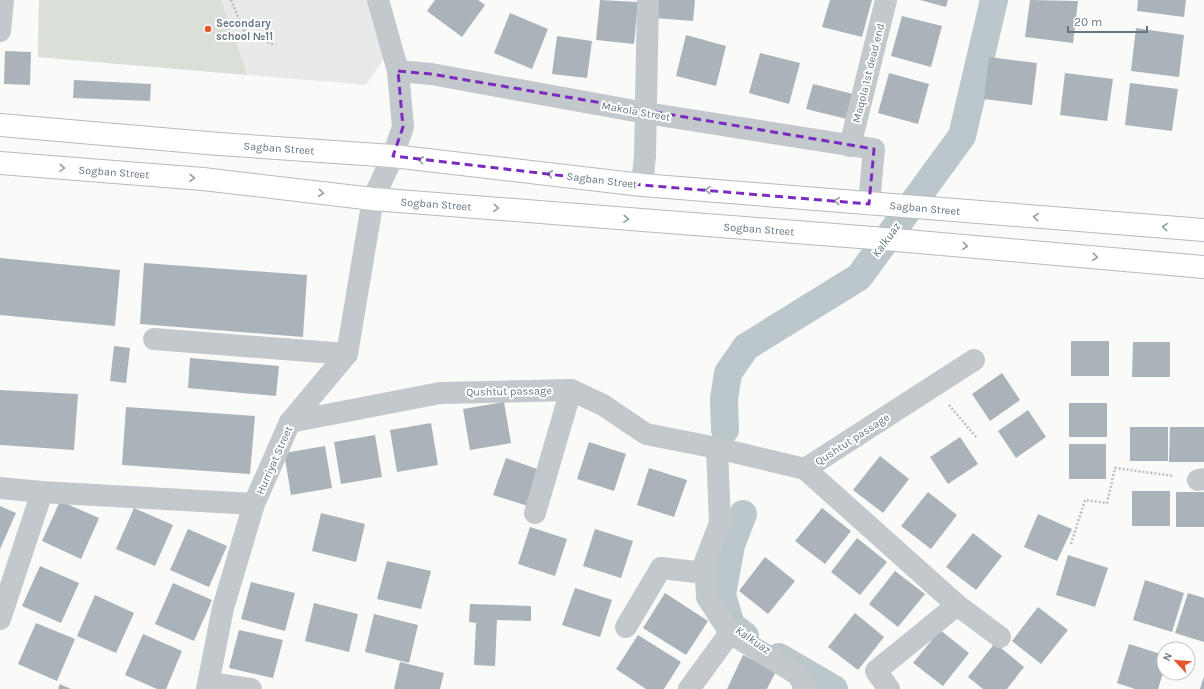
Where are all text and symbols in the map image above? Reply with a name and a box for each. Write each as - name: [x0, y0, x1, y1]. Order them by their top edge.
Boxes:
- scale bar: [1068, 8, 1147, 34]
- text: 20 m: [1074, 15, 1102, 29]
- place label: Secondary school №11: [216, 17, 273, 43]
- street label: Maqola 1st dead end: [850, 22, 887, 124]
- marker: Secondary school №11: [203, 24, 213, 34]
- street label: Makola Street: [601, 99, 671, 124]
- street label: Sagban Street: [243, 140, 315, 157]
- one-way arrow: [418, 155, 424, 164]
- one-way arrow: [59, 164, 65, 173]
- street label: Sogban Street: [78, 164, 150, 181]
- one-way arrow: [547, 170, 554, 179]
- street label: Sagban Street: [566, 170, 638, 191]
- one-way arrow: [189, 174, 195, 183]
- one-way arrow: [705, 186, 711, 195]
- one-way arrow: [318, 188, 324, 197]
- street label: Sogban Street: [400, 196, 472, 213]
- one-way arrow: [834, 196, 840, 205]
- street label: Sagban Street: [889, 199, 961, 218]
- one-way arrow: [493, 204, 499, 213]
- one-way arrow: [1033, 212, 1039, 221]
- one-way arrow: [623, 214, 629, 223]
- water label: Kalkuaz: [869, 219, 904, 260]
- street label: Sogban Street: [723, 221, 795, 238]
- one-way arrow: [1162, 223, 1168, 232]
- one-way arrow: [962, 241, 968, 250]
- one-way arrow: [1092, 253, 1098, 262]
- street label: Qushtut passage: [466, 384, 552, 399]
- street label: Qushtut passage: [813, 410, 892, 468]
- street label: Hurriyat Street: [254, 424, 295, 496]
- water label: Kalkuaz: [733, 623, 774, 657]
- north arrow: [1156, 641, 1196, 681]
- text: N: [1160, 650, 1175, 663]

